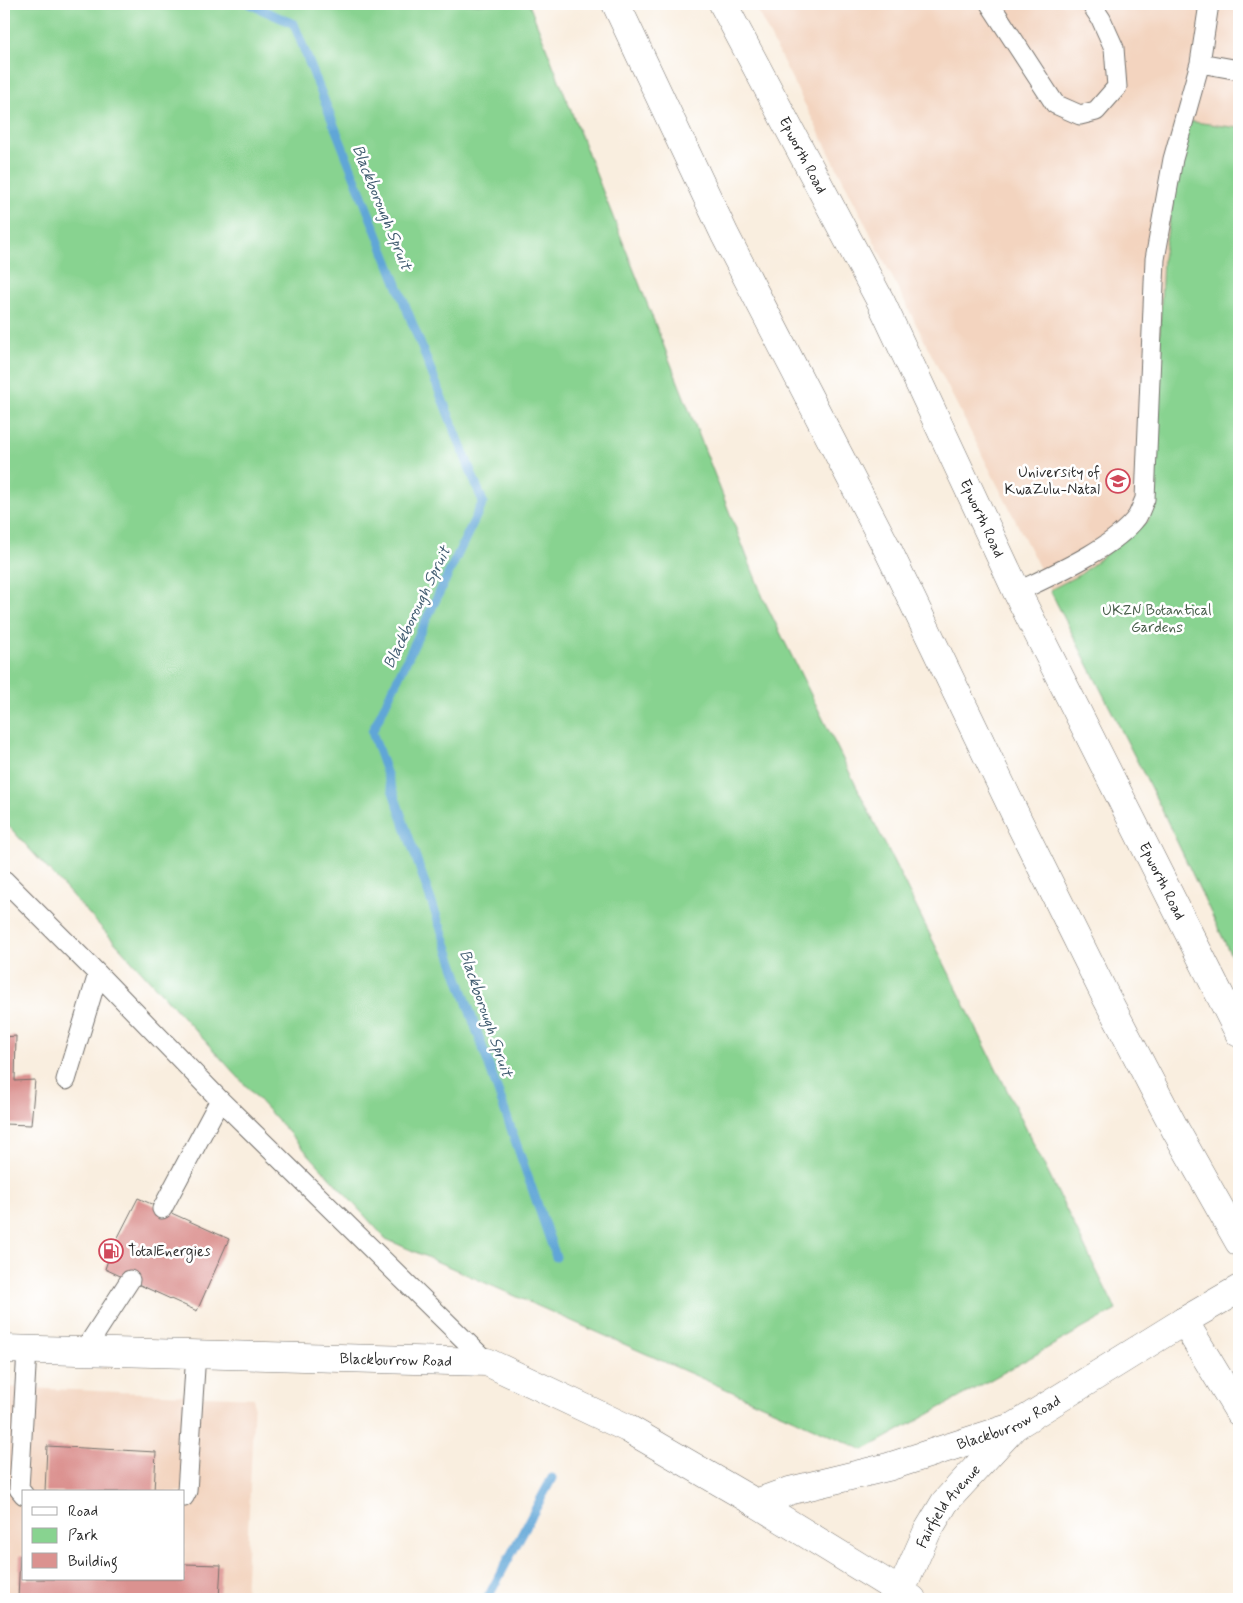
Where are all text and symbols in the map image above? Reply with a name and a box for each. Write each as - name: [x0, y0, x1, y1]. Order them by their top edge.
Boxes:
- street label: Epworth Road: [774, 114, 831, 198]
- water label: Blackborough Spruit: [347, 142, 417, 276]
- place label: University of KwaZulu-Natal: [1004, 463, 1100, 500]
- school or university icon: University of KwaZulu-Natal: [1105, 468, 1131, 494]
- street label: Epworth Road: [954, 476, 1008, 561]
- water label: Blackborough Spruit: [379, 541, 457, 672]
- park label: UKZN Botantical Gardens: [1102, 601, 1212, 638]
- street label: Epworth Road: [1134, 839, 1189, 924]
- water label: Blackborough Spruit: [454, 947, 518, 1082]
- fuel station icon: TotalEnergies: [98, 1238, 124, 1264]
- place label: TotalEnergies: [128, 1242, 211, 1263]
- street label: Blackburrow Road: [339, 1349, 452, 1372]
- street label: Blackburrow Road: [955, 1391, 1065, 1455]
- street label: Fairfield Avenue: [912, 1460, 986, 1551]
- legend: [22, 1490, 185, 1580]
- text: Road: [68, 1502, 98, 1522]
- text: Park: [68, 1526, 98, 1546]
- text: Building: [68, 1552, 118, 1573]

